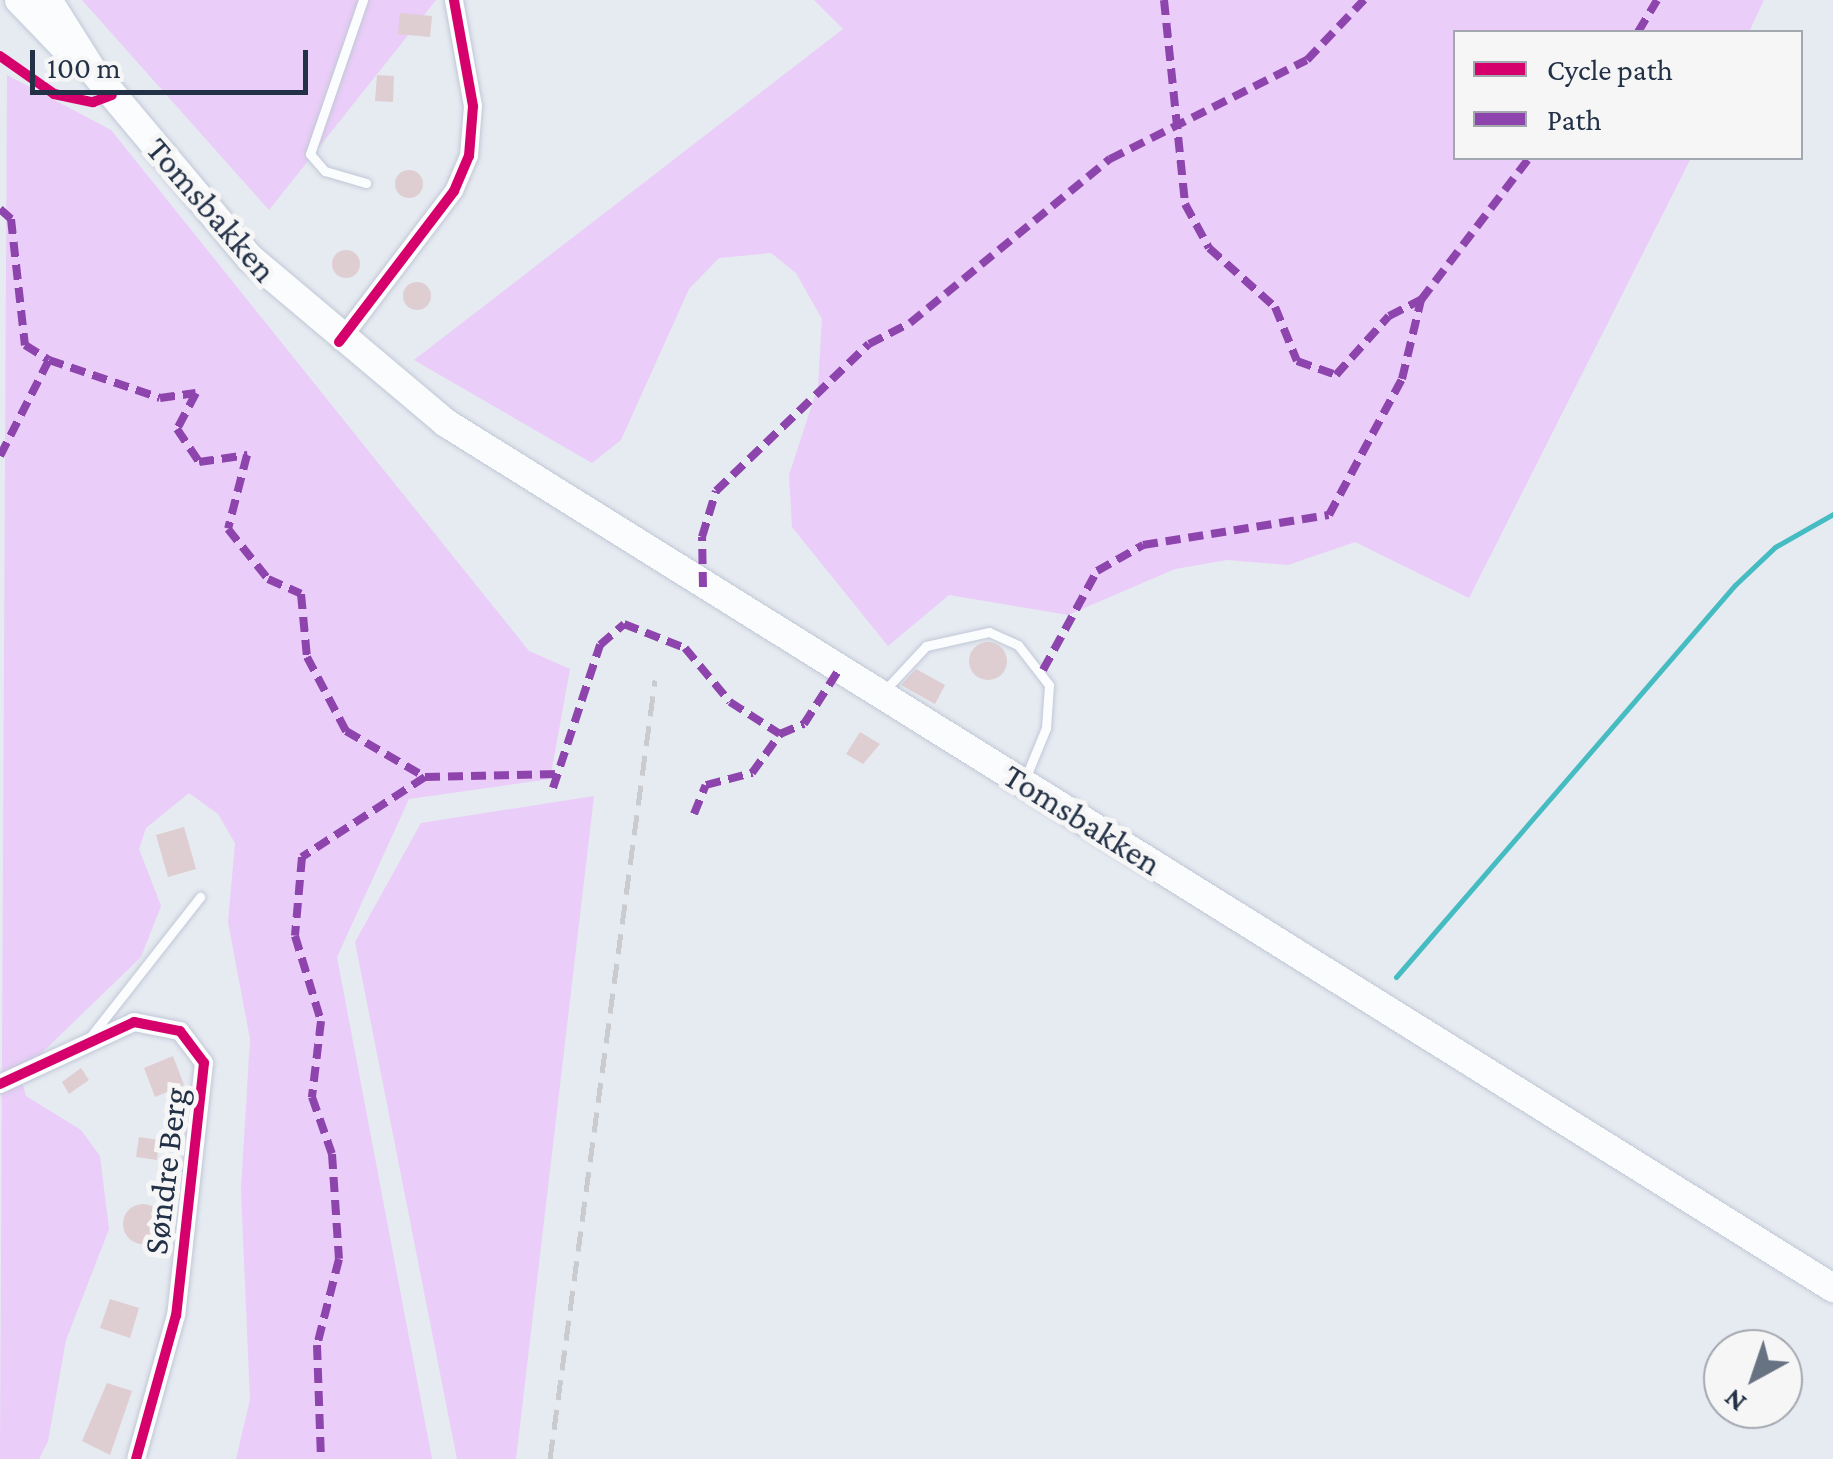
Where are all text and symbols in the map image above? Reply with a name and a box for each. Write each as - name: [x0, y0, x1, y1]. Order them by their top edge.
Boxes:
- scale bar: [35, 30, 312, 92]
- legend: [1453, 30, 1803, 160]
- text: 100 m: [47, 51, 121, 84]
- text: Cycle path: [1547, 53, 1673, 86]
- text: Path: [1547, 103, 1602, 136]
- street label: Tomsbakken: [137, 129, 285, 291]
- street label: Tomsbakken: [995, 755, 1169, 885]
- street label: Søndre Berg: [135, 1085, 197, 1257]
- north arrow: [1703, 1329, 1803, 1429]
- text: N: [1717, 1383, 1752, 1419]

